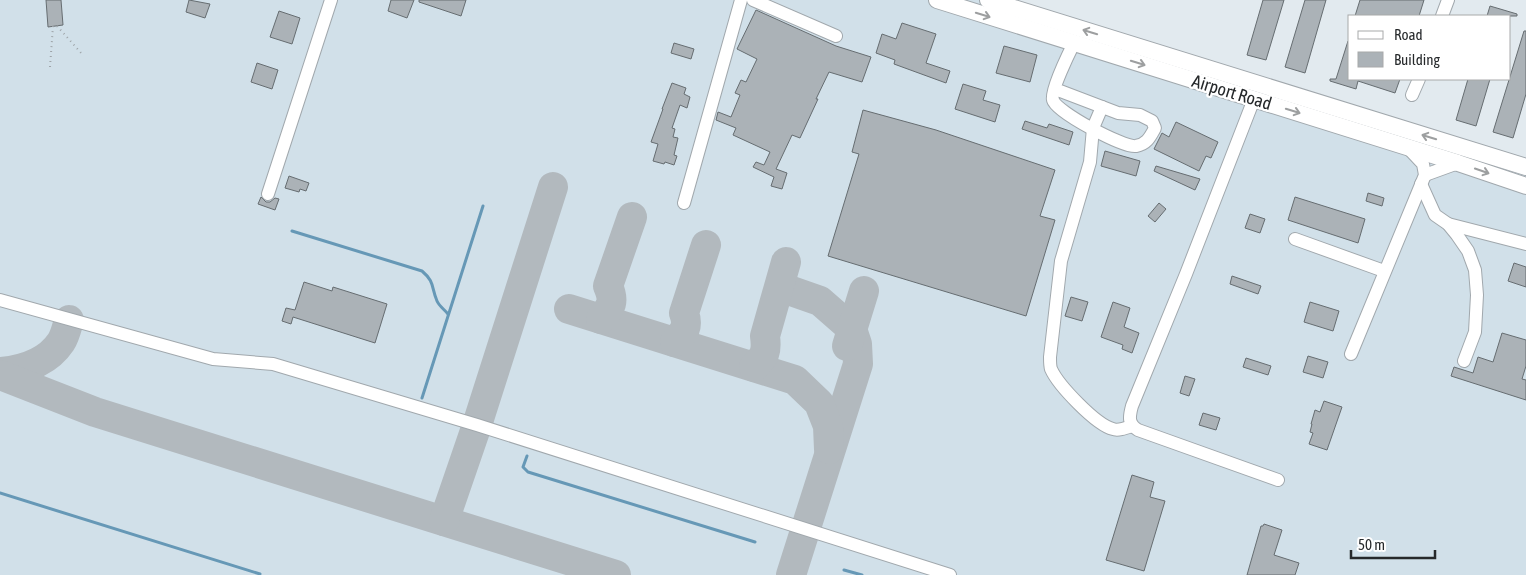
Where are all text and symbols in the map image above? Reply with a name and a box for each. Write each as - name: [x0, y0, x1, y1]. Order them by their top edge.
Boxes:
- one-way arrow: [975, 10, 991, 20]
- legend: [1348, 15, 1511, 80]
- one-way arrow: [1083, 26, 1099, 36]
- text: Road: [1394, 26, 1423, 43]
- text: Building: [1394, 51, 1440, 68]
- one-way arrow: [1130, 58, 1146, 68]
- street label: Airport Road: [1190, 70, 1274, 114]
- one-way arrow: [1285, 107, 1301, 117]
- one-way arrow: [1422, 132, 1438, 141]
- one-way arrow: [1473, 167, 1489, 176]
- scale bar: [1351, 528, 1435, 560]
- text: 50 m: [1358, 536, 1385, 553]

